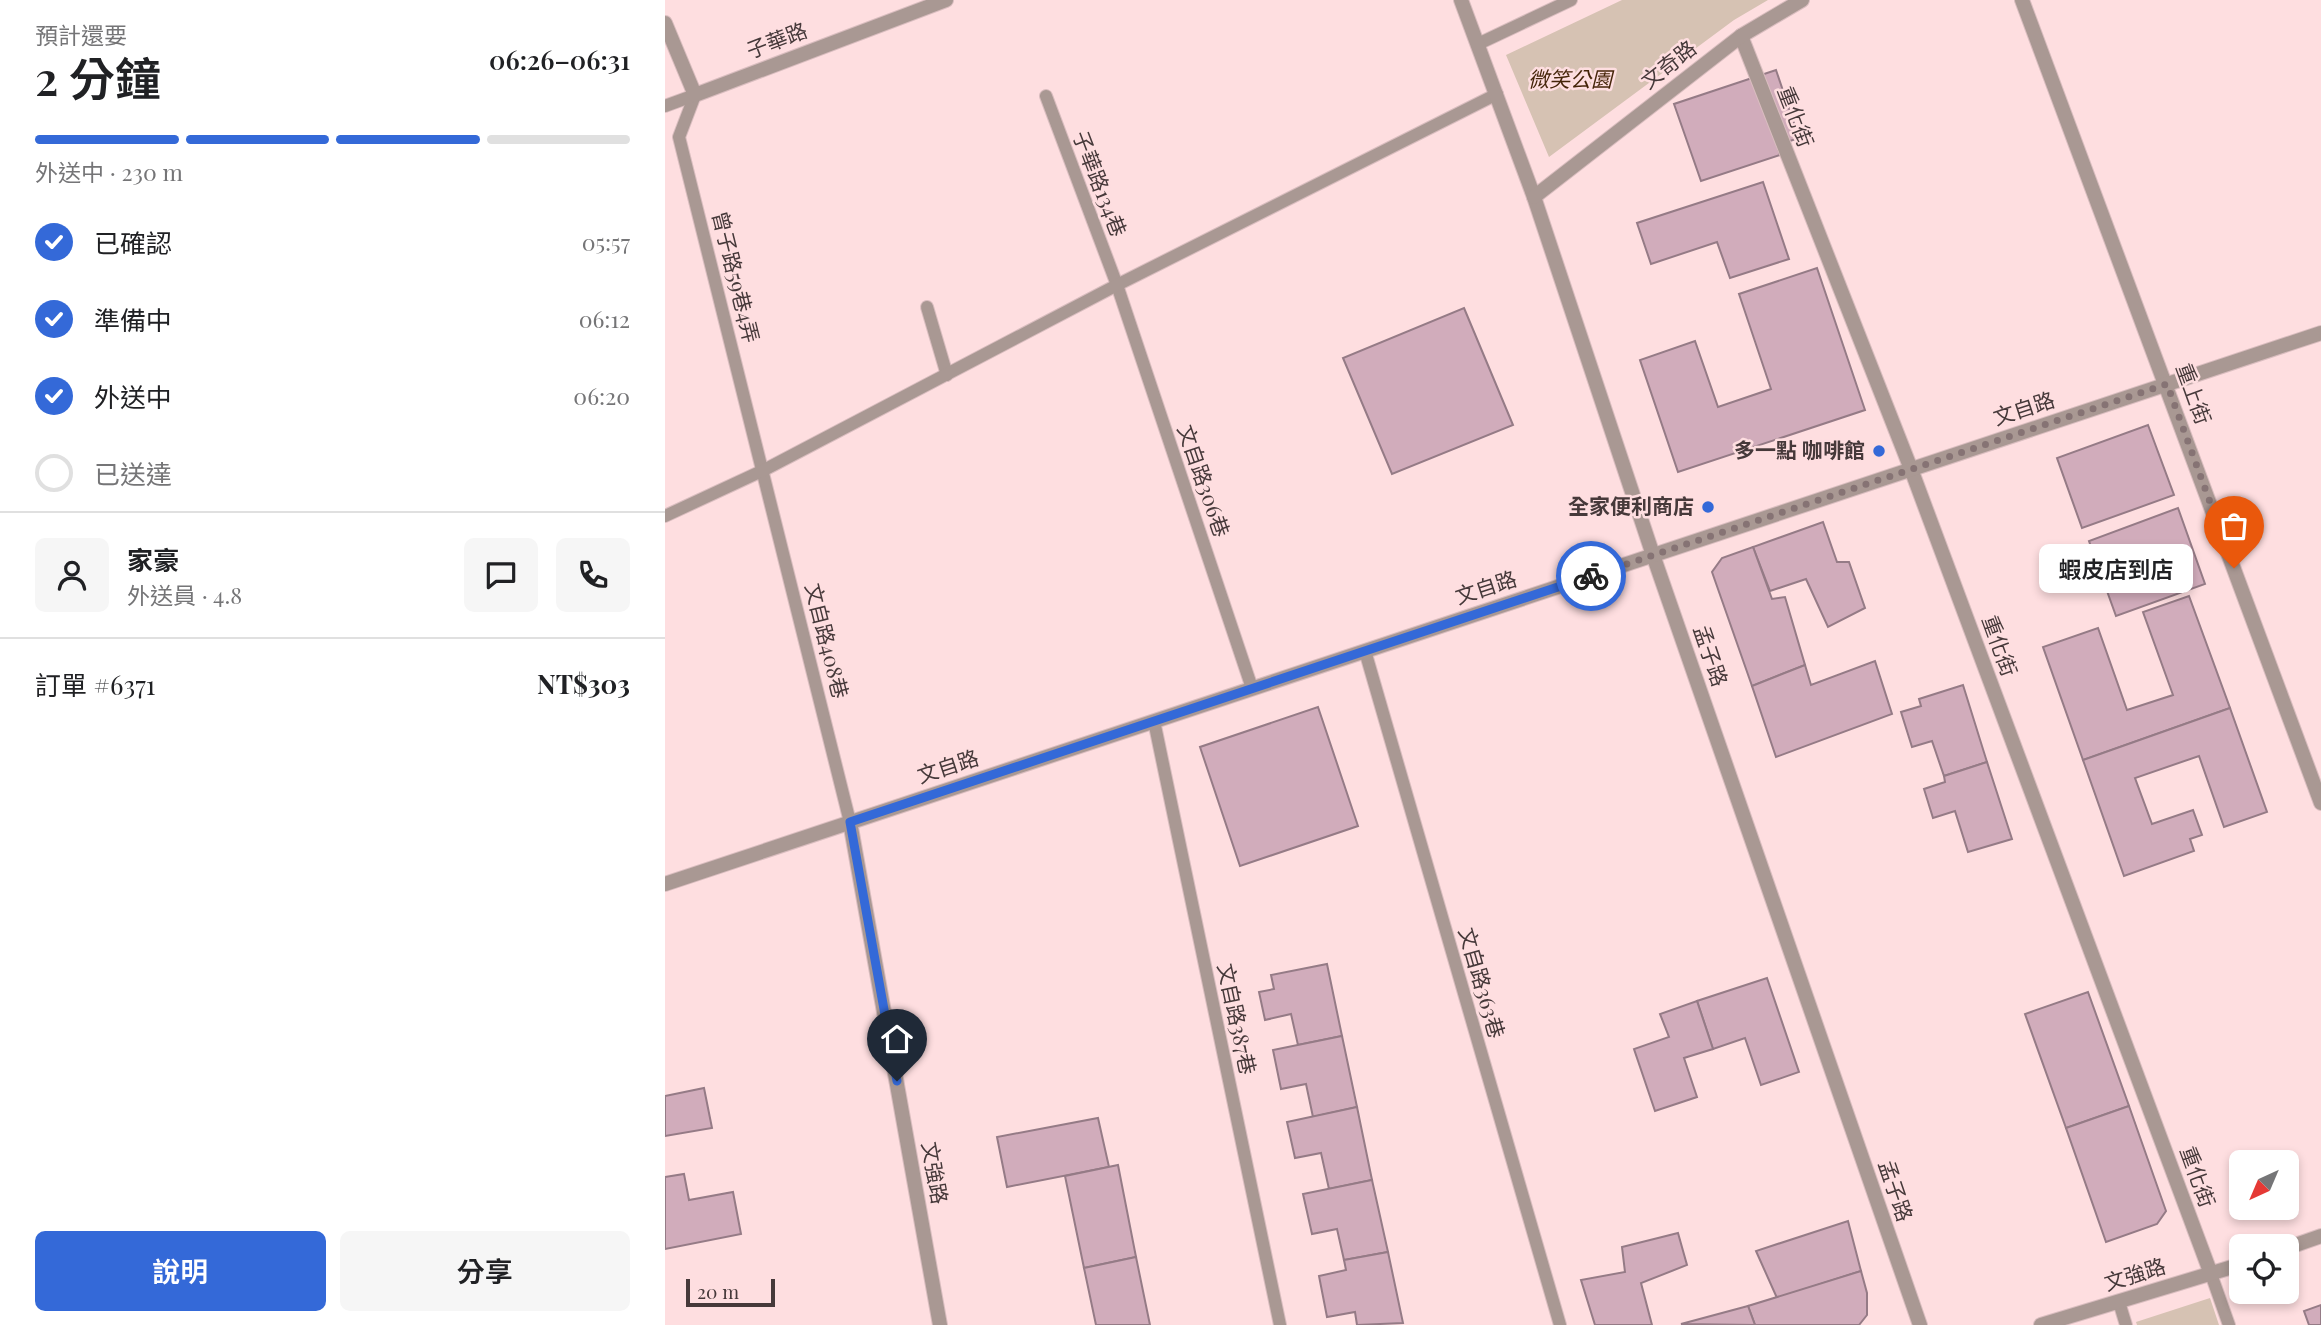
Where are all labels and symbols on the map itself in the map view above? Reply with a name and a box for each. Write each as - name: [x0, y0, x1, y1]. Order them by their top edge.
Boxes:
- street label: 子華路: [742, 15, 811, 63]
- street label: 文奇路: [1634, 33, 1701, 94]
- park label: 微笑公園: [1528, 64, 1615, 92]
- street label: 重化街: [1773, 82, 1821, 151]
- street label: 子華路134巷: [1068, 126, 1134, 240]
- street label: 曾子路59巷4弄: [707, 208, 767, 345]
- street label: 重上街: [2171, 359, 2219, 428]
- street label: 文自路: [1989, 384, 2058, 430]
- street label: 文自路306巷: [1173, 421, 1237, 540]
- place label: 多一點 咖啡館: [1734, 435, 1865, 463]
- marker: 多一點 咖啡館: [1871, 443, 1887, 459]
- place label: 全家便利商店: [1568, 491, 1694, 519]
- pin: [2204, 496, 2264, 568]
- marker: 全家便利商店: [1700, 499, 1716, 515]
- courier: [1556, 541, 1626, 611]
- callout: 蝦皮店到店: [2038, 544, 2192, 592]
- street label: 文自路: [1451, 563, 1520, 609]
- street label: 文自路408巷: [800, 580, 856, 701]
- street label: 重化街: [1977, 611, 2025, 680]
- street label: 孟子路: [1688, 621, 1735, 690]
- street label: 文自路: [913, 742, 982, 788]
- street label: 文自路363巷: [1454, 924, 1512, 1041]
- street label: 文自路387巷: [1213, 960, 1263, 1077]
- pin: [867, 1009, 927, 1081]
- street label: 文強路: [917, 1139, 955, 1206]
- street label: 重化街: [2175, 1142, 2223, 1211]
- north arrow: [2229, 1150, 2299, 1220]
- street label: 孟子路: [1873, 1156, 1920, 1225]
- street label: 文強路: [2100, 1250, 2169, 1296]
- scale bar: [686, 1276, 775, 1308]

